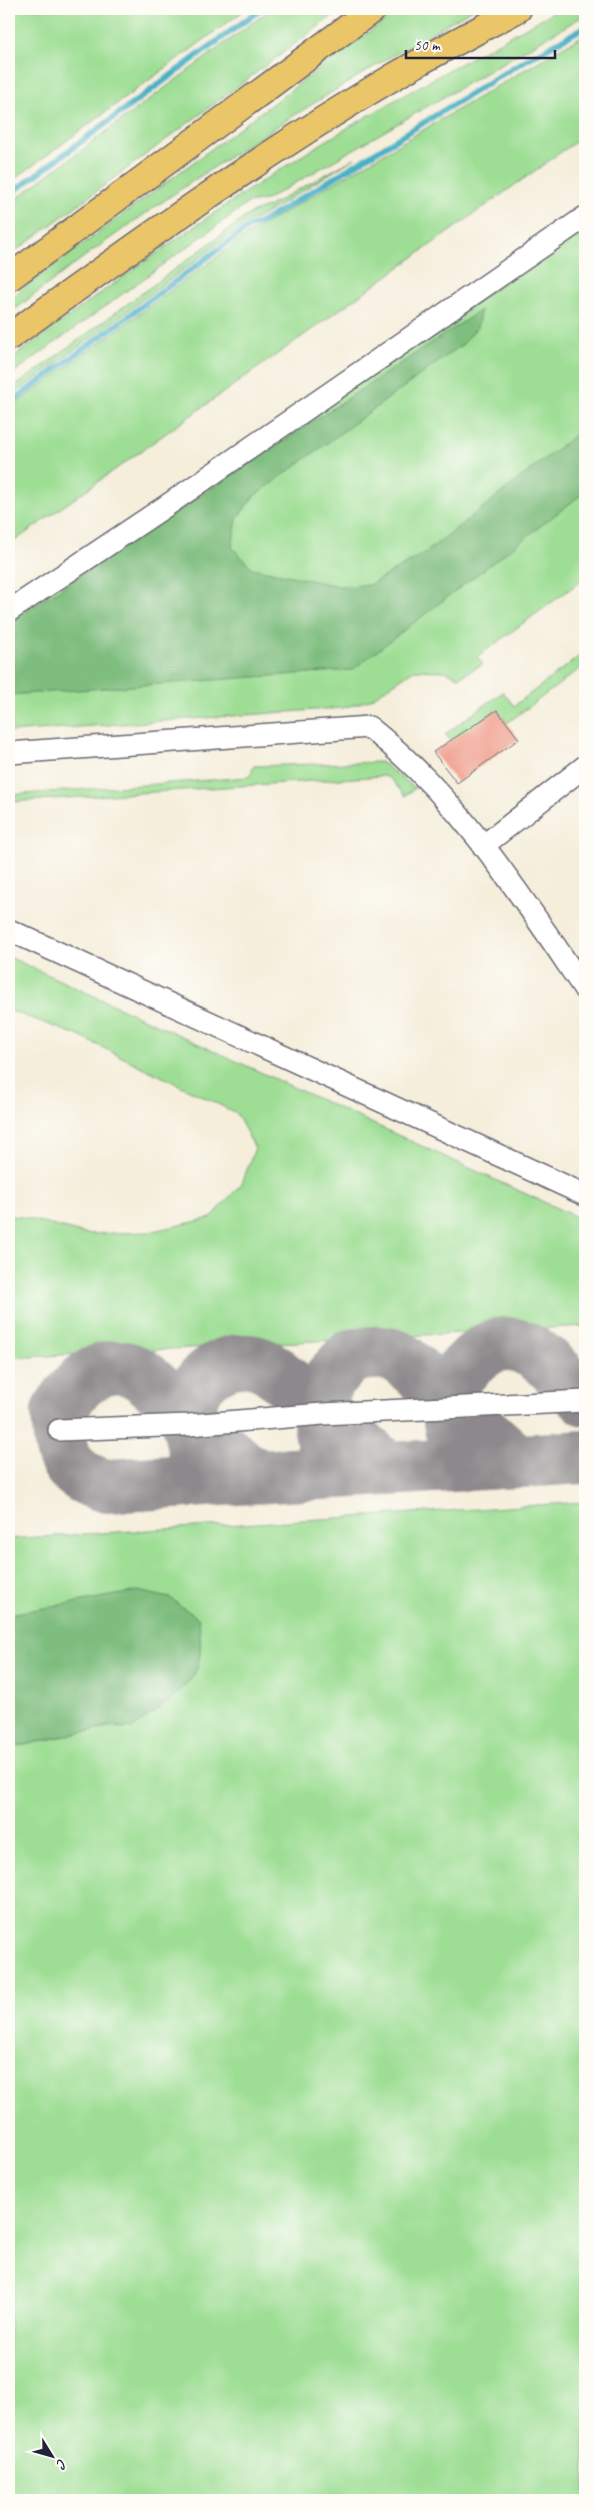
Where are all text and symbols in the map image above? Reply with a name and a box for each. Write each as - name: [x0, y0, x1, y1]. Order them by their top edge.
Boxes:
- scale bar: [406, 28, 555, 60]
- text: 50 m: [414, 36, 441, 55]
- north arrow: [28, 2432, 78, 2482]
- text: С: [52, 2456, 71, 2473]

